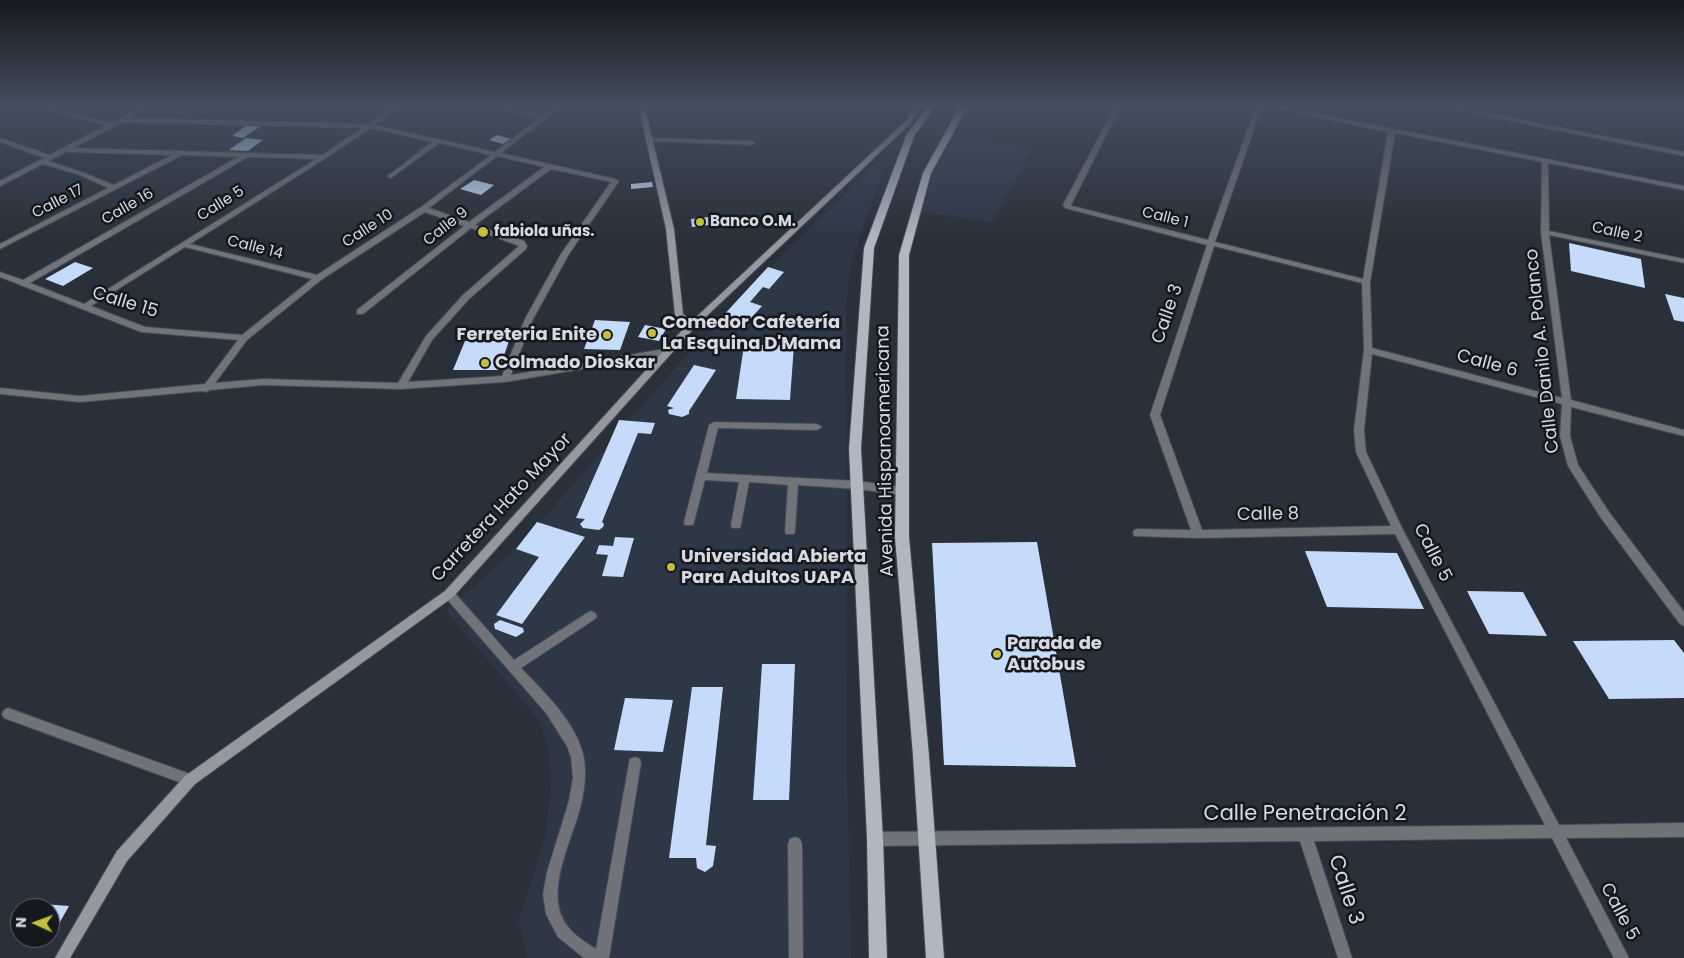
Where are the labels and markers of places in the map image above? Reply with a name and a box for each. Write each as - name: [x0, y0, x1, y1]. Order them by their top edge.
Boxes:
- place label: Banco O.M.: [710, 213, 796, 231]
- marker: Banco O.M.: [694, 216, 706, 228]
- place label: fabiola uñas.: [494, 223, 595, 241]
- marker: fabiola uñas.: [476, 225, 490, 239]
- place label: Comedor Cafetería La Esquina D'Mama: [662, 312, 841, 354]
- place label: Ferreteria Enite: [457, 324, 597, 346]
- marker: Comedor Cafetería La Esquina D'Mama: [646, 327, 658, 339]
- marker: Ferreteria Enite: [601, 329, 613, 341]
- place label: Colmado Dioskar: [495, 352, 655, 374]
- marker: Colmado Dioskar: [479, 357, 491, 369]
- place label: Universidad Abierta Para Adultos UAPA: [681, 546, 866, 588]
- marker: Universidad Abierta Para Adultos UAPA: [665, 561, 677, 573]
- place label: Parada de Autobus: [1007, 633, 1102, 676]
- marker: Parada de Autobus: [991, 648, 1003, 660]

